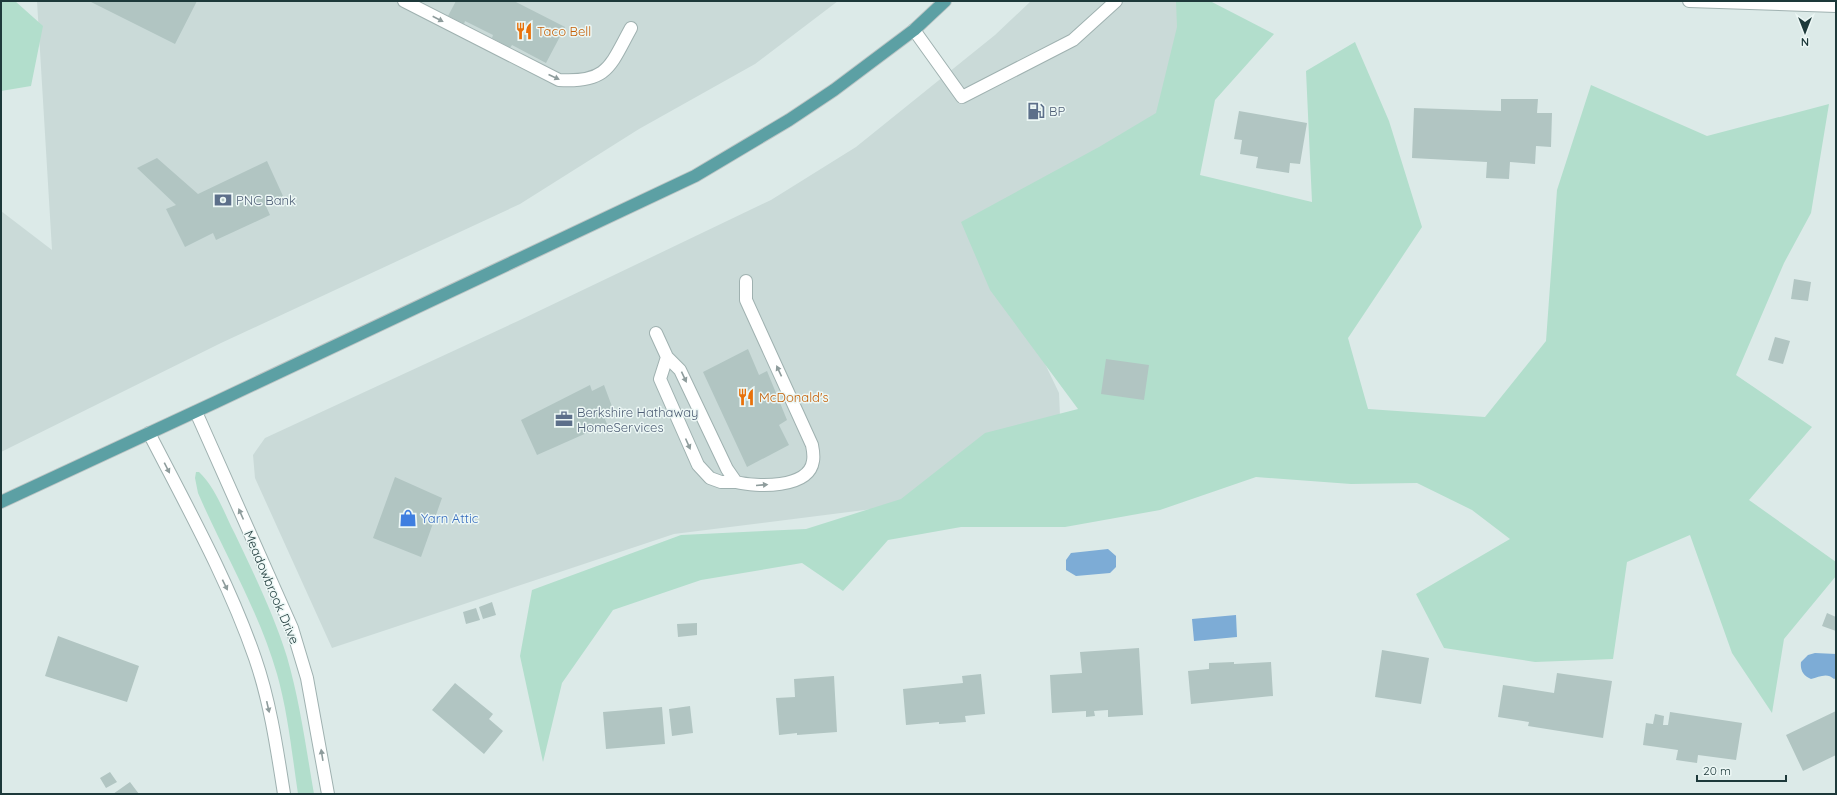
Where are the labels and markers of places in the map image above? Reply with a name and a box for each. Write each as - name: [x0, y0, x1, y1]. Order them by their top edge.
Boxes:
- restaurant icon: Taco Bell: [514, 21, 534, 41]
- place label: Taco Bell: [537, 23, 591, 39]
- fuel station icon: BP: [1026, 101, 1046, 121]
- place label: BP: [1049, 103, 1065, 119]
- bank icon: PNC Bank: [213, 190, 233, 210]
- place label: PNC Bank: [236, 192, 296, 208]
- restaurant icon: McDonald's: [736, 387, 756, 407]
- place label: McDonald's: [759, 389, 829, 405]
- place label: Berkshire Hathaway HomeServices: [577, 404, 699, 435]
- office icon: Berkshire Hathaway HomeServices: [554, 409, 574, 429]
- shop icon: Yarn Attic: [398, 508, 418, 528]
- place label: Yarn Attic: [421, 510, 479, 526]

